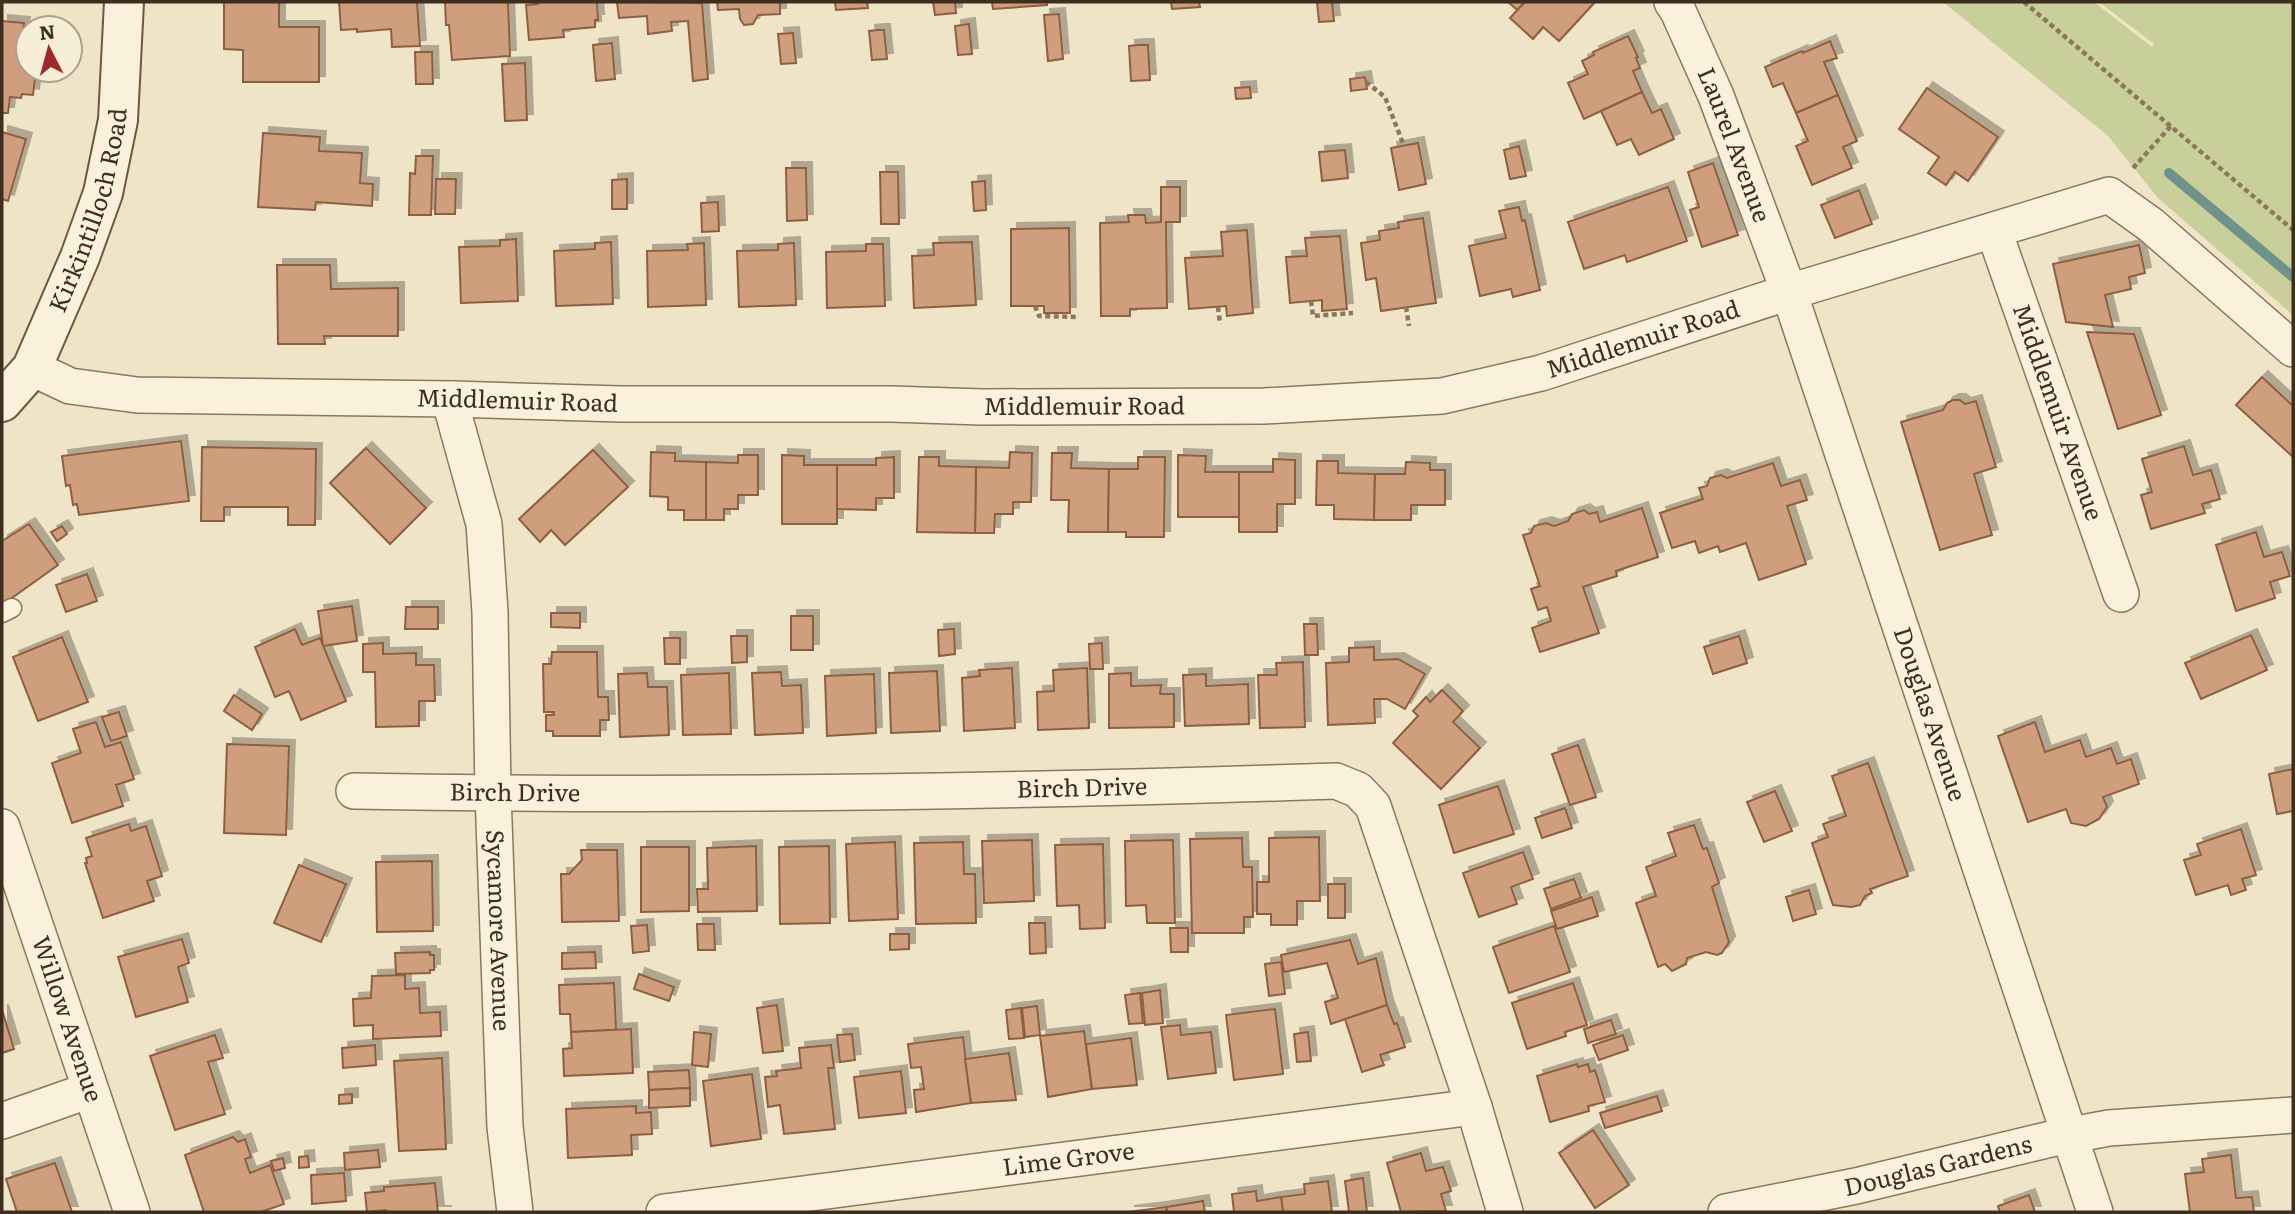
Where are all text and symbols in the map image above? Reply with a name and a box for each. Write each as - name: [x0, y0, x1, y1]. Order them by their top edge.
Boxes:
- north arrow: [14, 14, 84, 84]
- text: N: [38, 16, 57, 46]
- street label: Laurel Avenue: [1690, 61, 1781, 227]
- street label: Kirkintilloch Road: [38, 107, 134, 317]
- street label: Middlemuir Road: [1541, 289, 1744, 385]
- street label: Middlemuir Avenue: [2006, 298, 2114, 525]
- street label: Middlemuir Road: [416, 379, 619, 419]
- street label: Middlemuir Road: [983, 386, 1185, 422]
- street label: Douglas Avenue: [1887, 622, 1977, 805]
- street label: Birch Drive: [1016, 767, 1148, 805]
- street label: Birch Drive: [450, 772, 580, 808]
- street label: Sycamore Avenue: [479, 829, 522, 1032]
- street label: Willow Avenue: [25, 931, 114, 1106]
- street label: Douglas Gardens: [1841, 1124, 2035, 1203]
- street label: Lime Grove: [1000, 1131, 1136, 1183]

